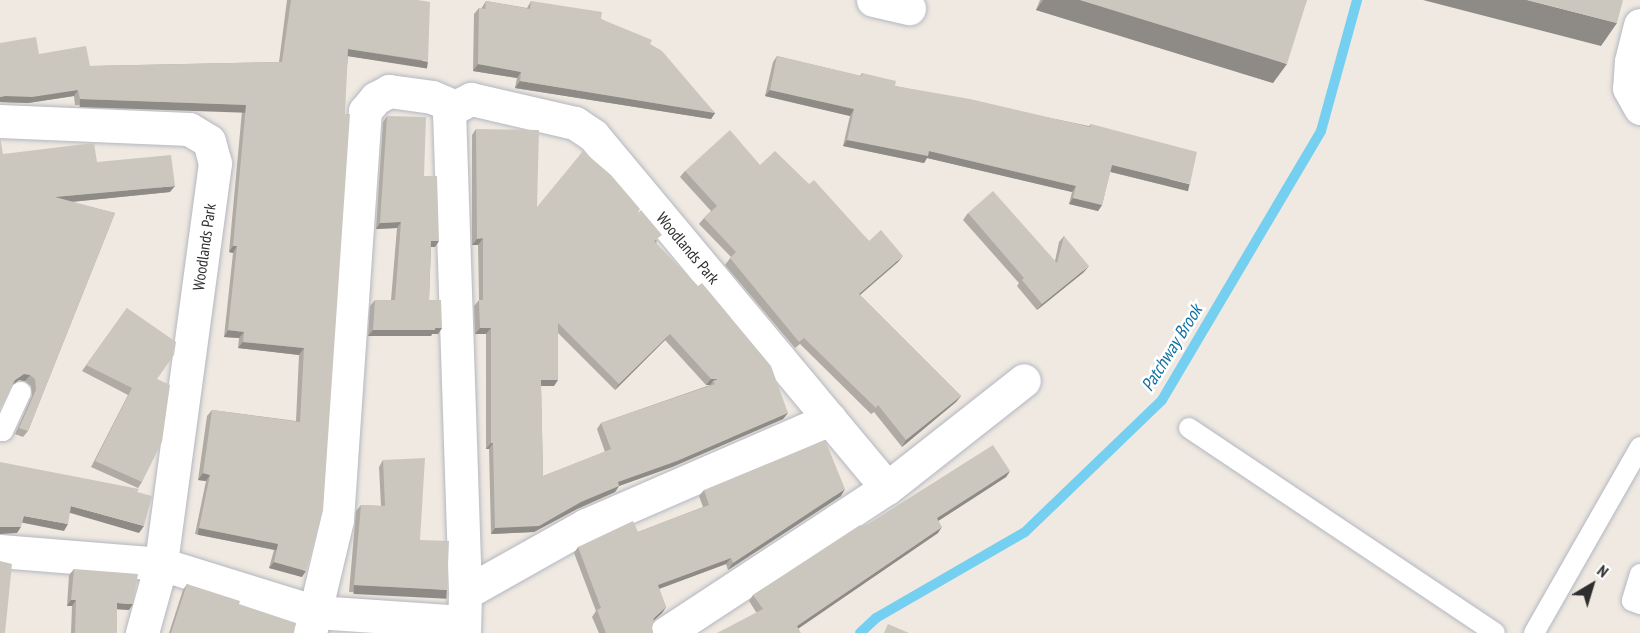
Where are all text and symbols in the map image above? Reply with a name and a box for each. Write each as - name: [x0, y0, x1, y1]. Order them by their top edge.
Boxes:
- street label: Woodlands Park: [188, 202, 220, 292]
- street label: Woodlands Park: [652, 208, 724, 288]
- water label: Patchway Brook: [1137, 301, 1207, 395]
- north arrow: [1562, 555, 1622, 615]
- text: N: [1594, 560, 1613, 581]

